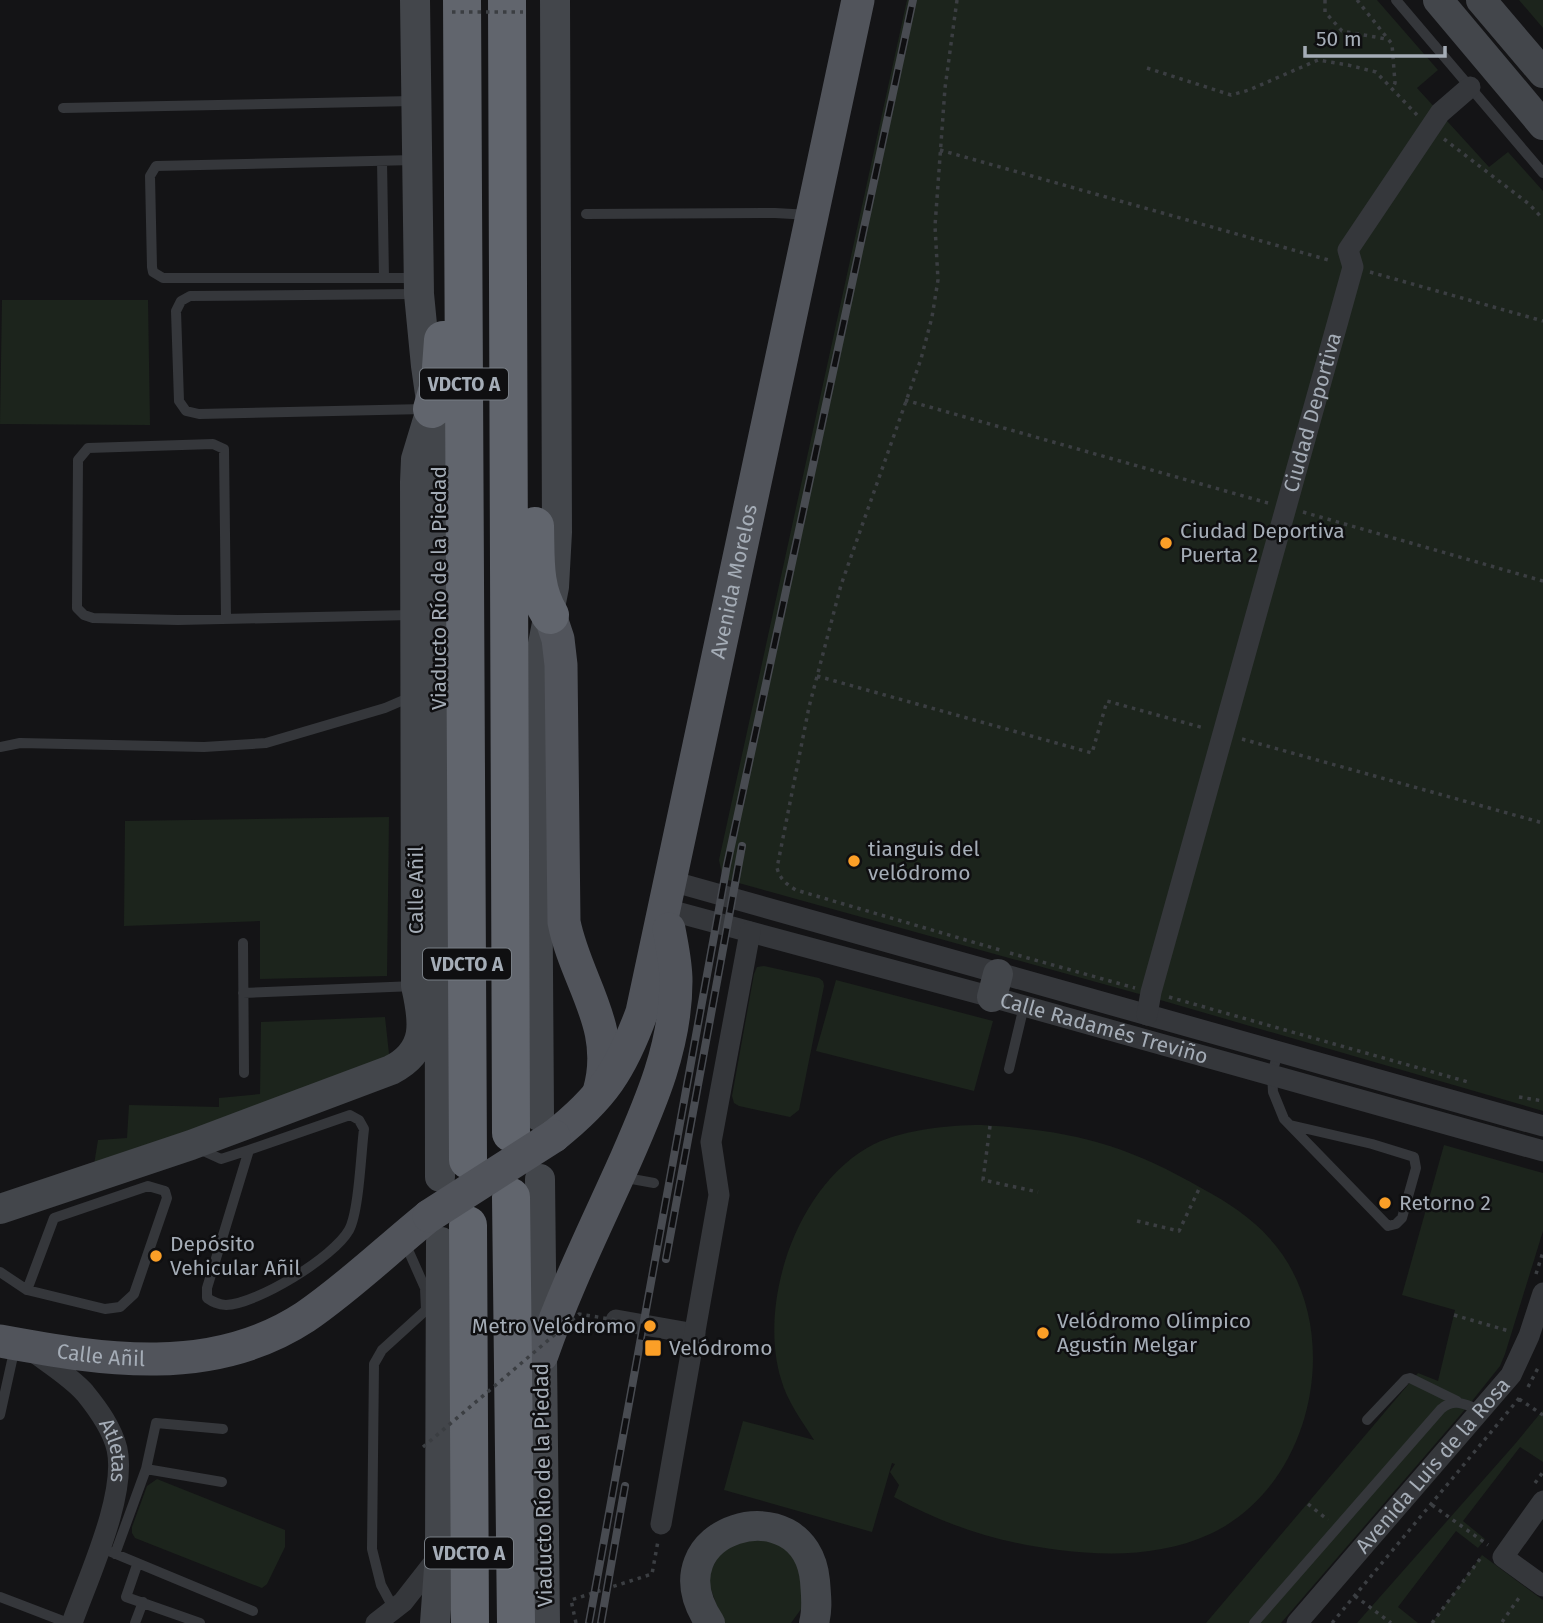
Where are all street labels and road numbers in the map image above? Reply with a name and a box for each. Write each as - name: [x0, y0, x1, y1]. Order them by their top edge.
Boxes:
- street label: Ciudad Deportiva: [1278, 330, 1347, 495]
- road number: VDCTO A: [420, 368, 508, 400]
- street label: Viaducto Río de la Piedad: [426, 466, 452, 710]
- street label: Avenida Morelos: [705, 502, 763, 661]
- street label: Calle Añil: [403, 846, 429, 934]
- road number: VDCTO A: [423, 948, 511, 980]
- street label: Calle Radamés Treviño: [997, 987, 1211, 1070]
- street label: Calle Añil: [55, 1338, 145, 1372]
- street label: Viaducto Río de la Piedad: [528, 1363, 558, 1607]
- street label: Avenida Luis de la Rosa: [1350, 1372, 1516, 1559]
- street label: Atletas: [93, 1414, 132, 1484]
- road number: VDCTO A: [425, 1538, 513, 1568]

